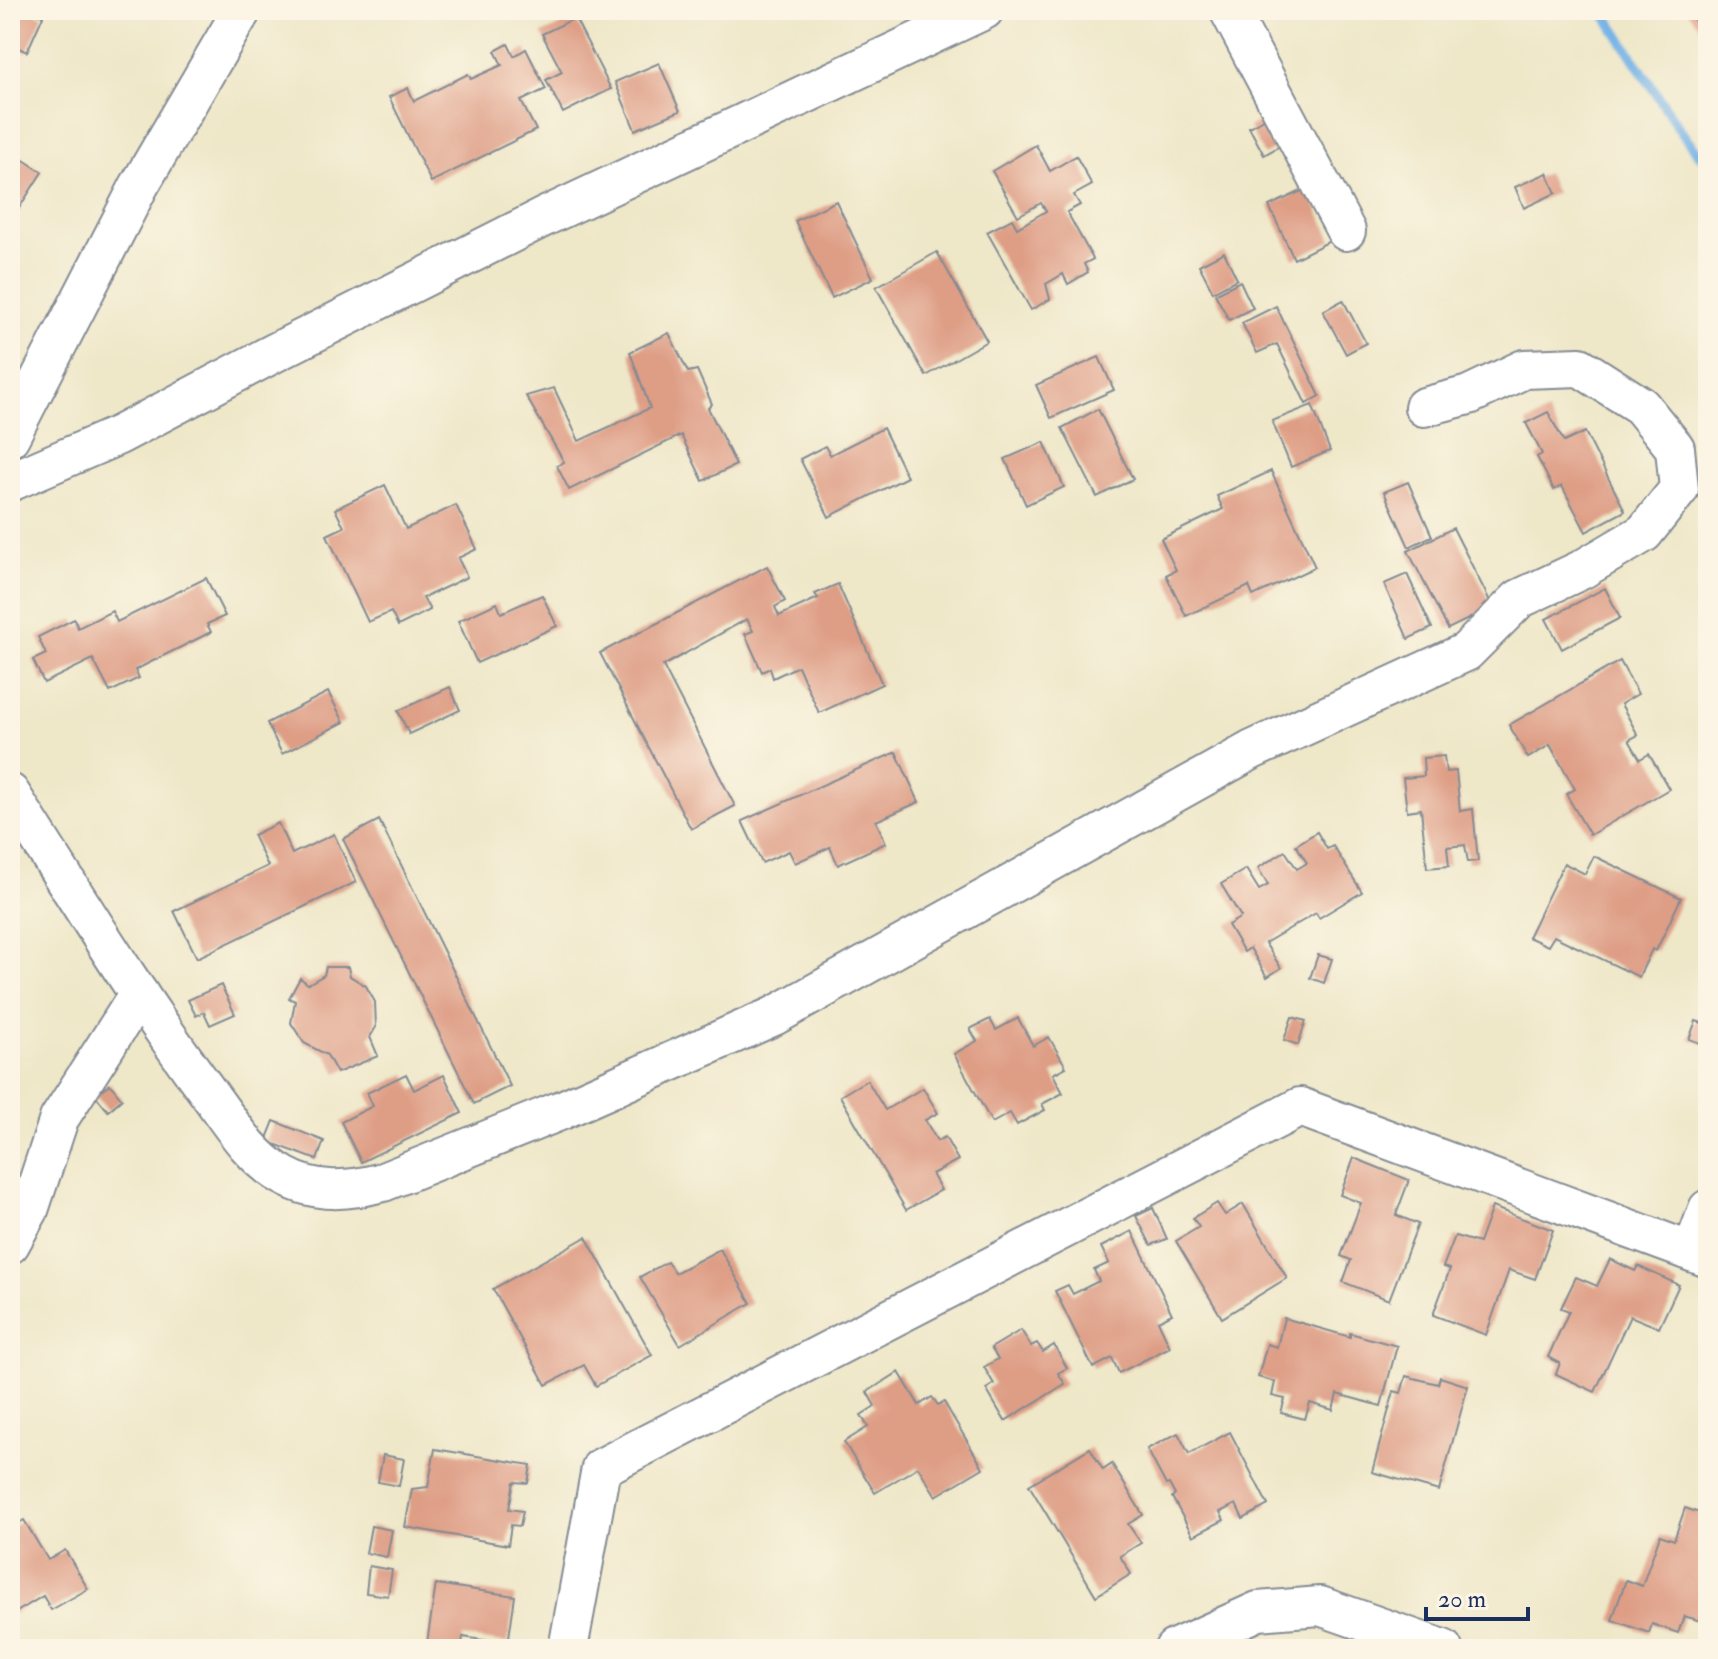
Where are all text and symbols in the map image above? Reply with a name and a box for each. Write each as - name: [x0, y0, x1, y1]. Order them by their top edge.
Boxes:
- scale bar: [1426, 1571, 1528, 1621]
- text: 20 m: [1438, 1584, 1487, 1615]

